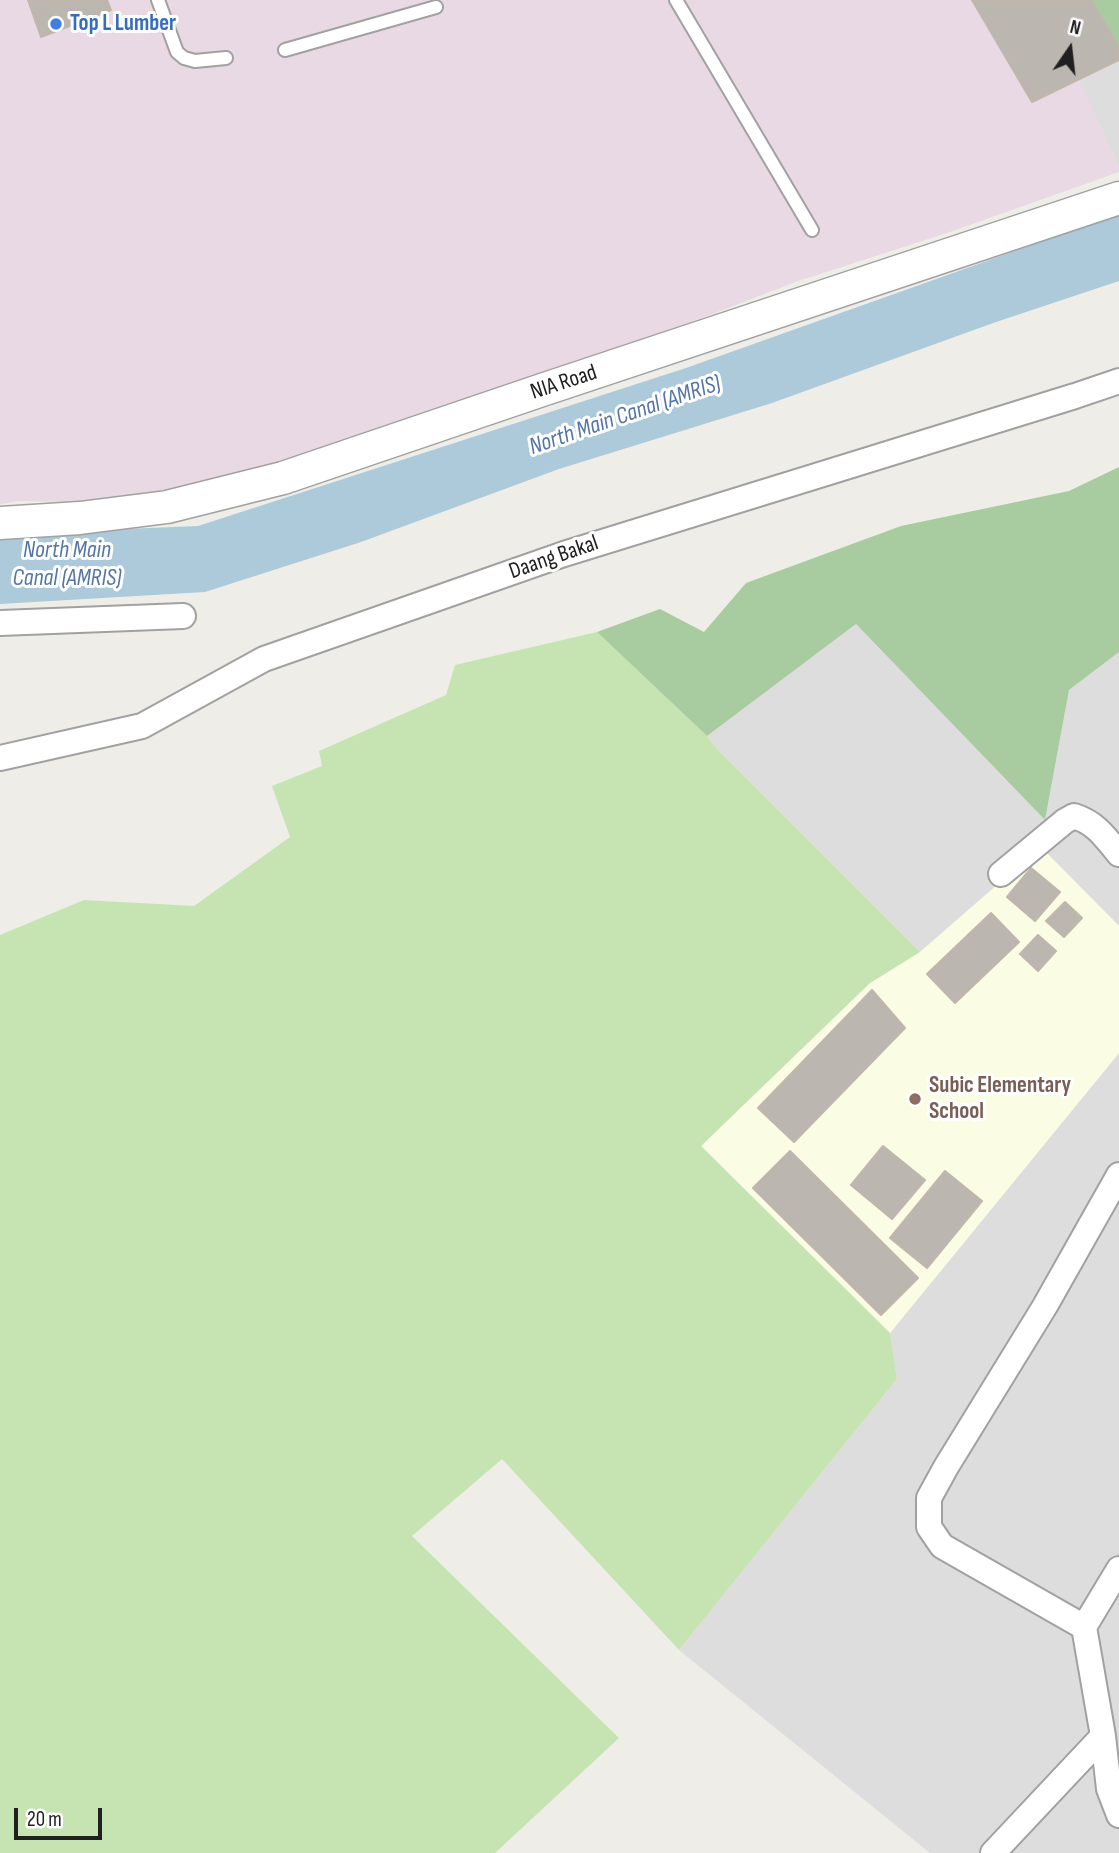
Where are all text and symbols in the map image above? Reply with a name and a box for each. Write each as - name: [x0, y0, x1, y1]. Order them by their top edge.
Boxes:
- place label: Top L Lumber: [70, 10, 176, 38]
- north arrow: [1035, 14, 1105, 84]
- marker: Top L Lumber: [48, 16, 64, 32]
- text: N: [1067, 16, 1083, 41]
- street label: NIA Road: [527, 359, 601, 407]
- water label: North Main Canal (AMRIS): [526, 370, 724, 462]
- street label: Daang Bakal: [506, 530, 602, 586]
- water label: North Main Canal (AMRIS): [13, 537, 121, 593]
- place label: Subic Elementary School: [929, 1072, 1071, 1126]
- marker: Subic Elementary School: [907, 1091, 923, 1107]
- scale bar: [18, 1794, 105, 1838]
- text: 20 m: [27, 1807, 62, 1832]

